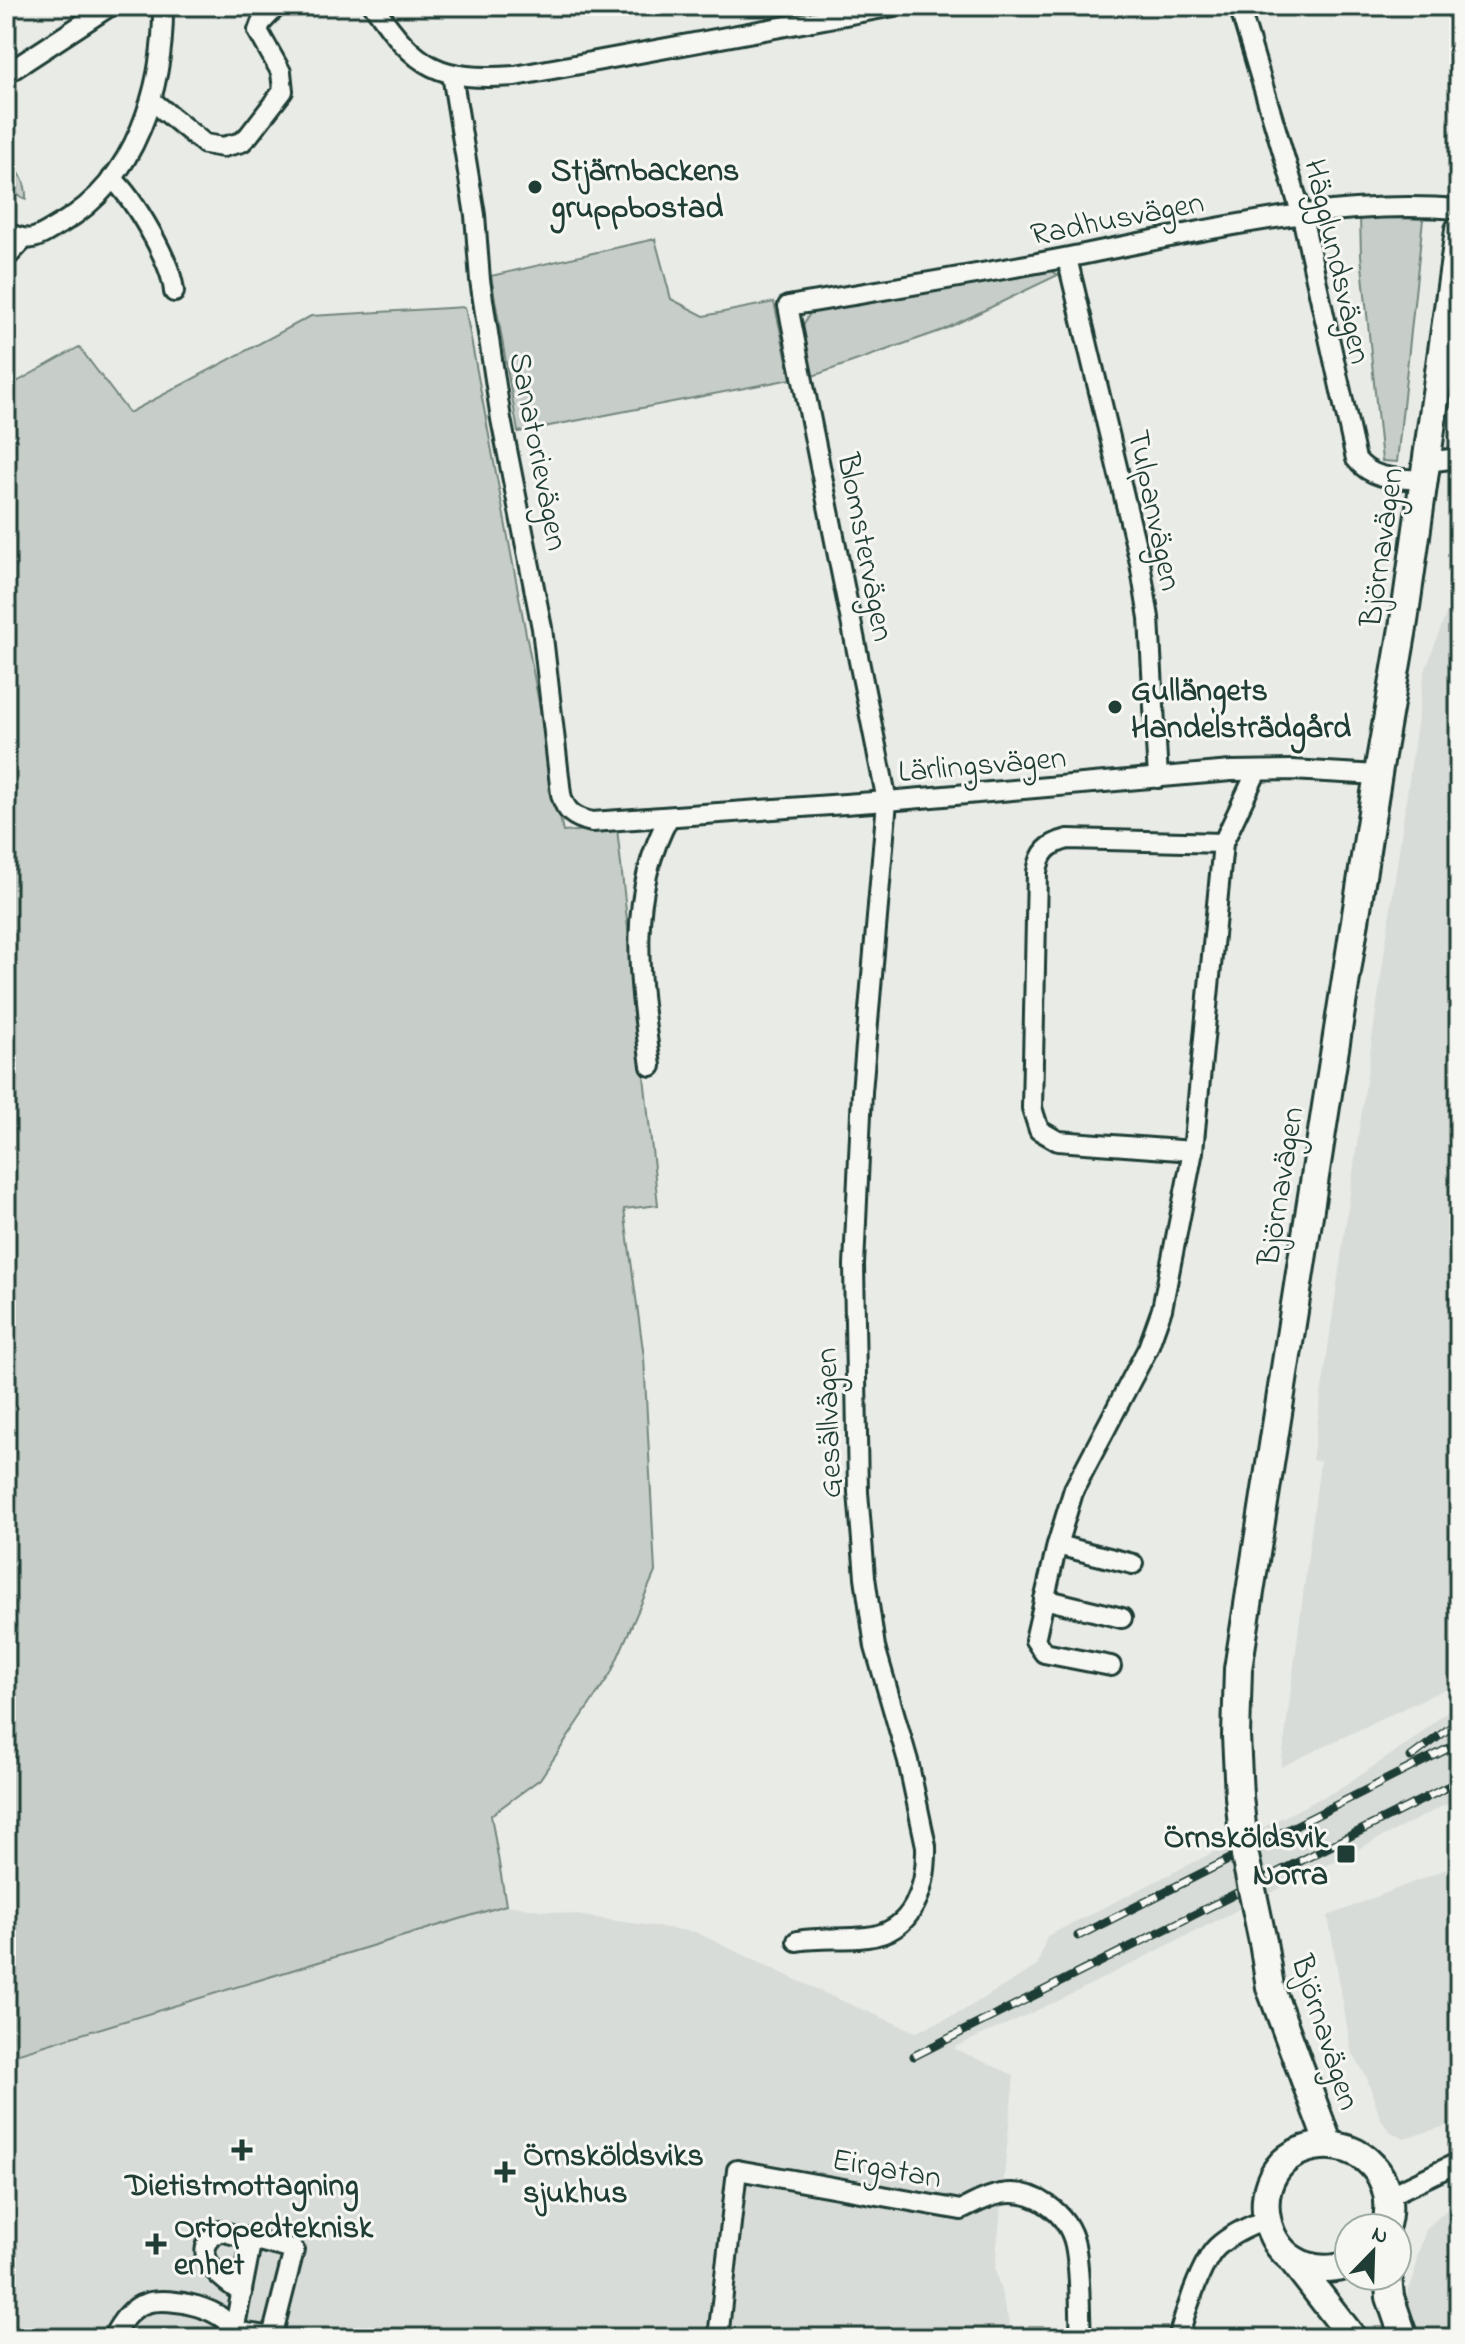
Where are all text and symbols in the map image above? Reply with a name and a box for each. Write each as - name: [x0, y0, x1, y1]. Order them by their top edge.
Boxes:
- place label: Stjärnbackens gruppbostad: [550, 149, 739, 234]
- street label: Hägglundsvägen: [1289, 155, 1382, 369]
- marker: Stjärnbackens gruppbostad: [526, 178, 544, 196]
- street label: Radhusvägen: [1027, 181, 1208, 260]
- street label: Sanatorievägen: [494, 348, 579, 555]
- street label: Tulpanvägen: [1113, 426, 1193, 596]
- street label: Blomstervägen: [822, 449, 905, 646]
- street label: Björnavägen: [1349, 465, 1418, 631]
- place label: Gullängets Handelsträdgård: [1131, 669, 1351, 754]
- marker: Gullängets Handelsträdgård: [1106, 698, 1124, 716]
- street label: Lärlingsvägen: [896, 736, 1068, 797]
- street label: Björnavägen: [1247, 1104, 1318, 1271]
- street label: Gesällvägen: [804, 1347, 857, 1499]
- place label: Örnsköldsvik Norra: [1164, 1816, 1329, 1900]
- marker: Örnsköldsvik Norra: [1335, 1843, 1357, 1865]
- street label: Björnavägen: [1276, 1948, 1371, 2117]
- place label: Örnsköldsviks sjukhus: [523, 2134, 704, 2218]
- street label: Eirgatan: [828, 2138, 945, 2203]
- marker: Dietistmottagning: [231, 2139, 253, 2161]
- marker: Örnsköldsviks sjukhus: [494, 2161, 516, 2183]
- place label: Dietistmottagning: [123, 2164, 359, 2212]
- place label: Ortopedteknisk enhet: [174, 2206, 374, 2290]
- north arrow: [1333, 2212, 1413, 2292]
- text: N: [1367, 2219, 1393, 2254]
- marker: Ortopedteknisk enhet: [145, 2233, 167, 2255]

